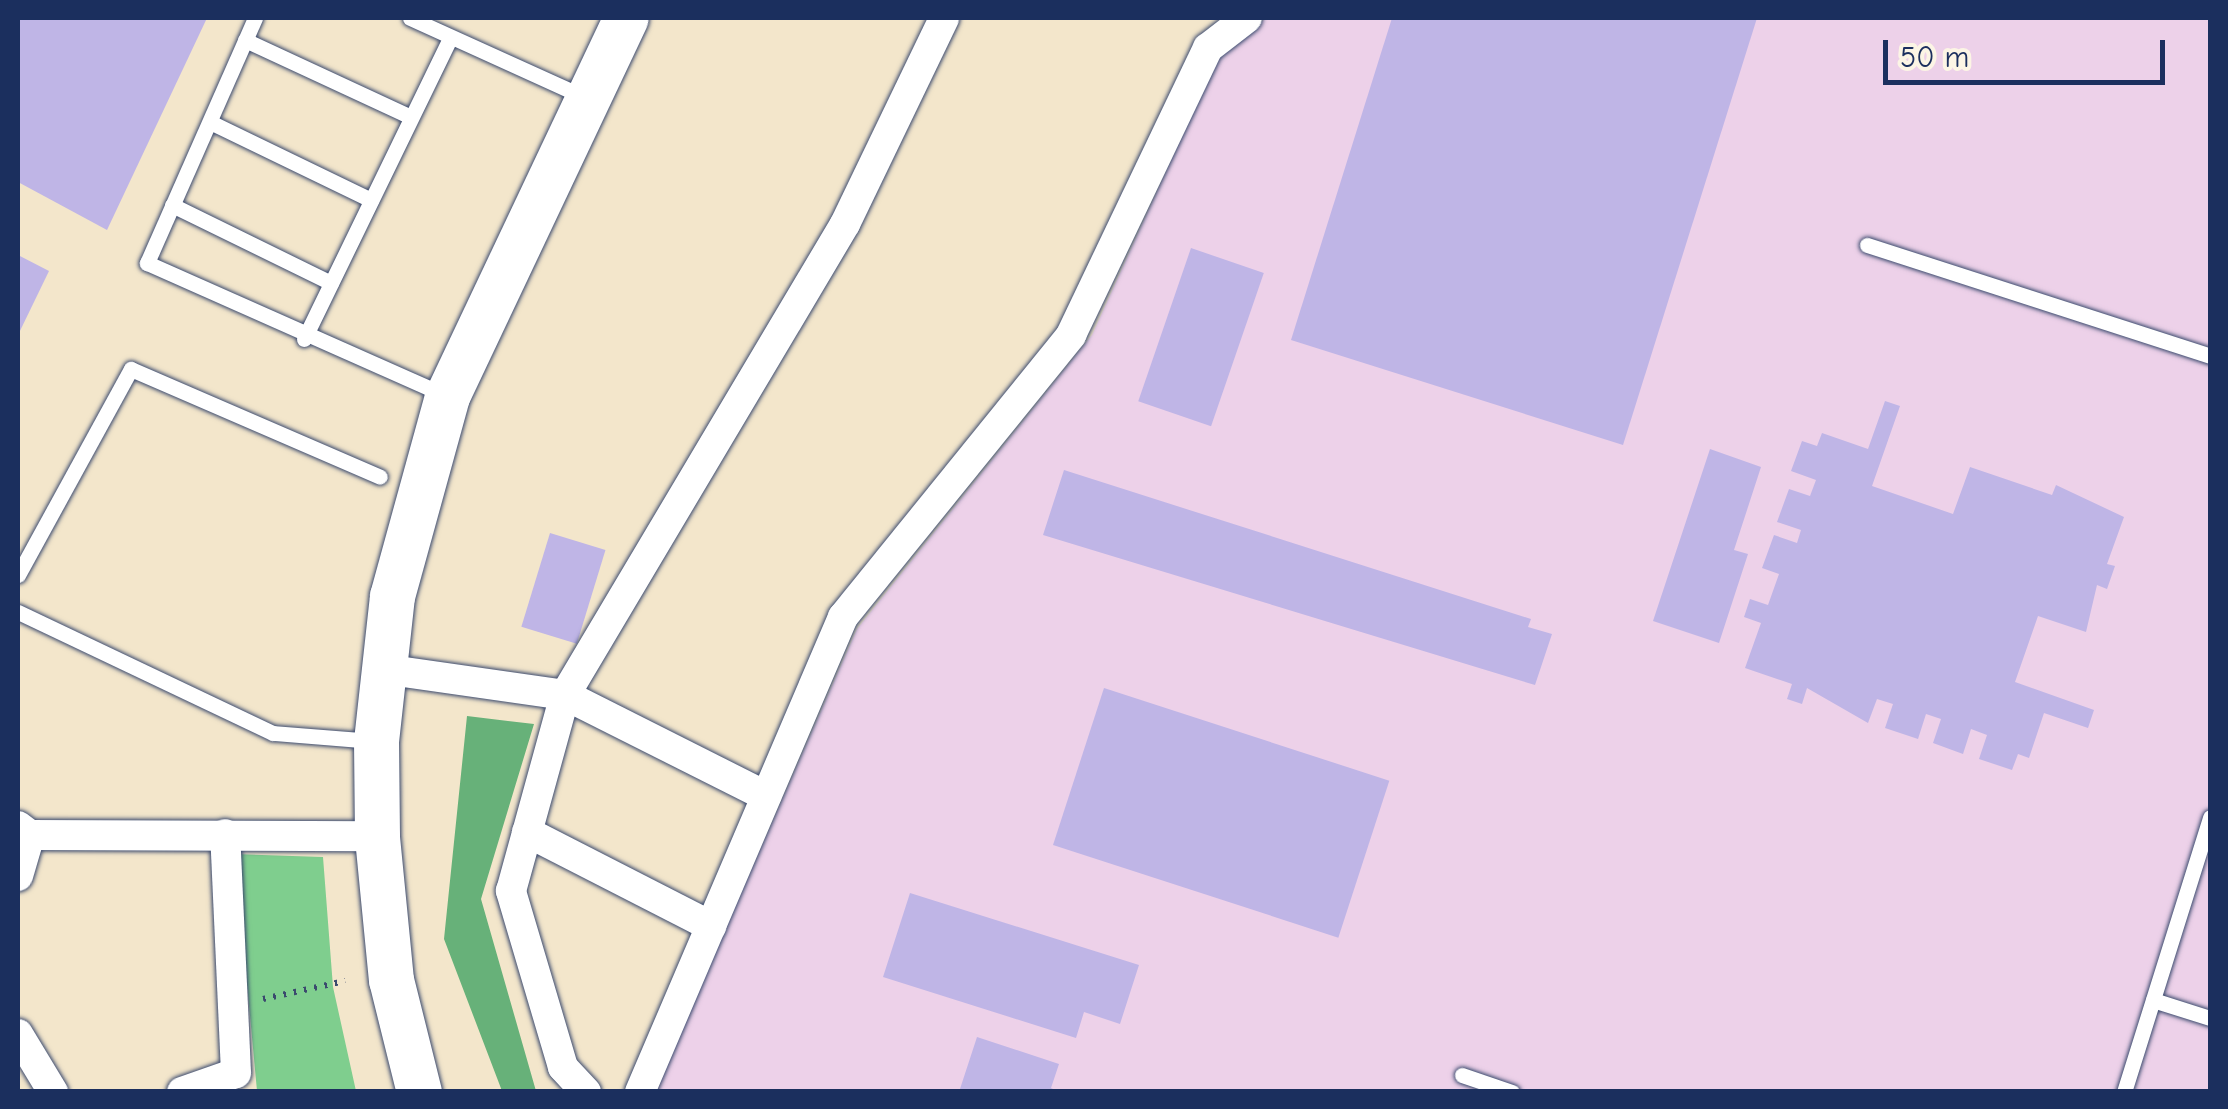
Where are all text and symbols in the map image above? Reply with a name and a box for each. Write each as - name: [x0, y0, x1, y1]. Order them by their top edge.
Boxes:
- scale bar: [1888, 20, 2170, 82]
- text: 50 m: [1900, 40, 1969, 75]

